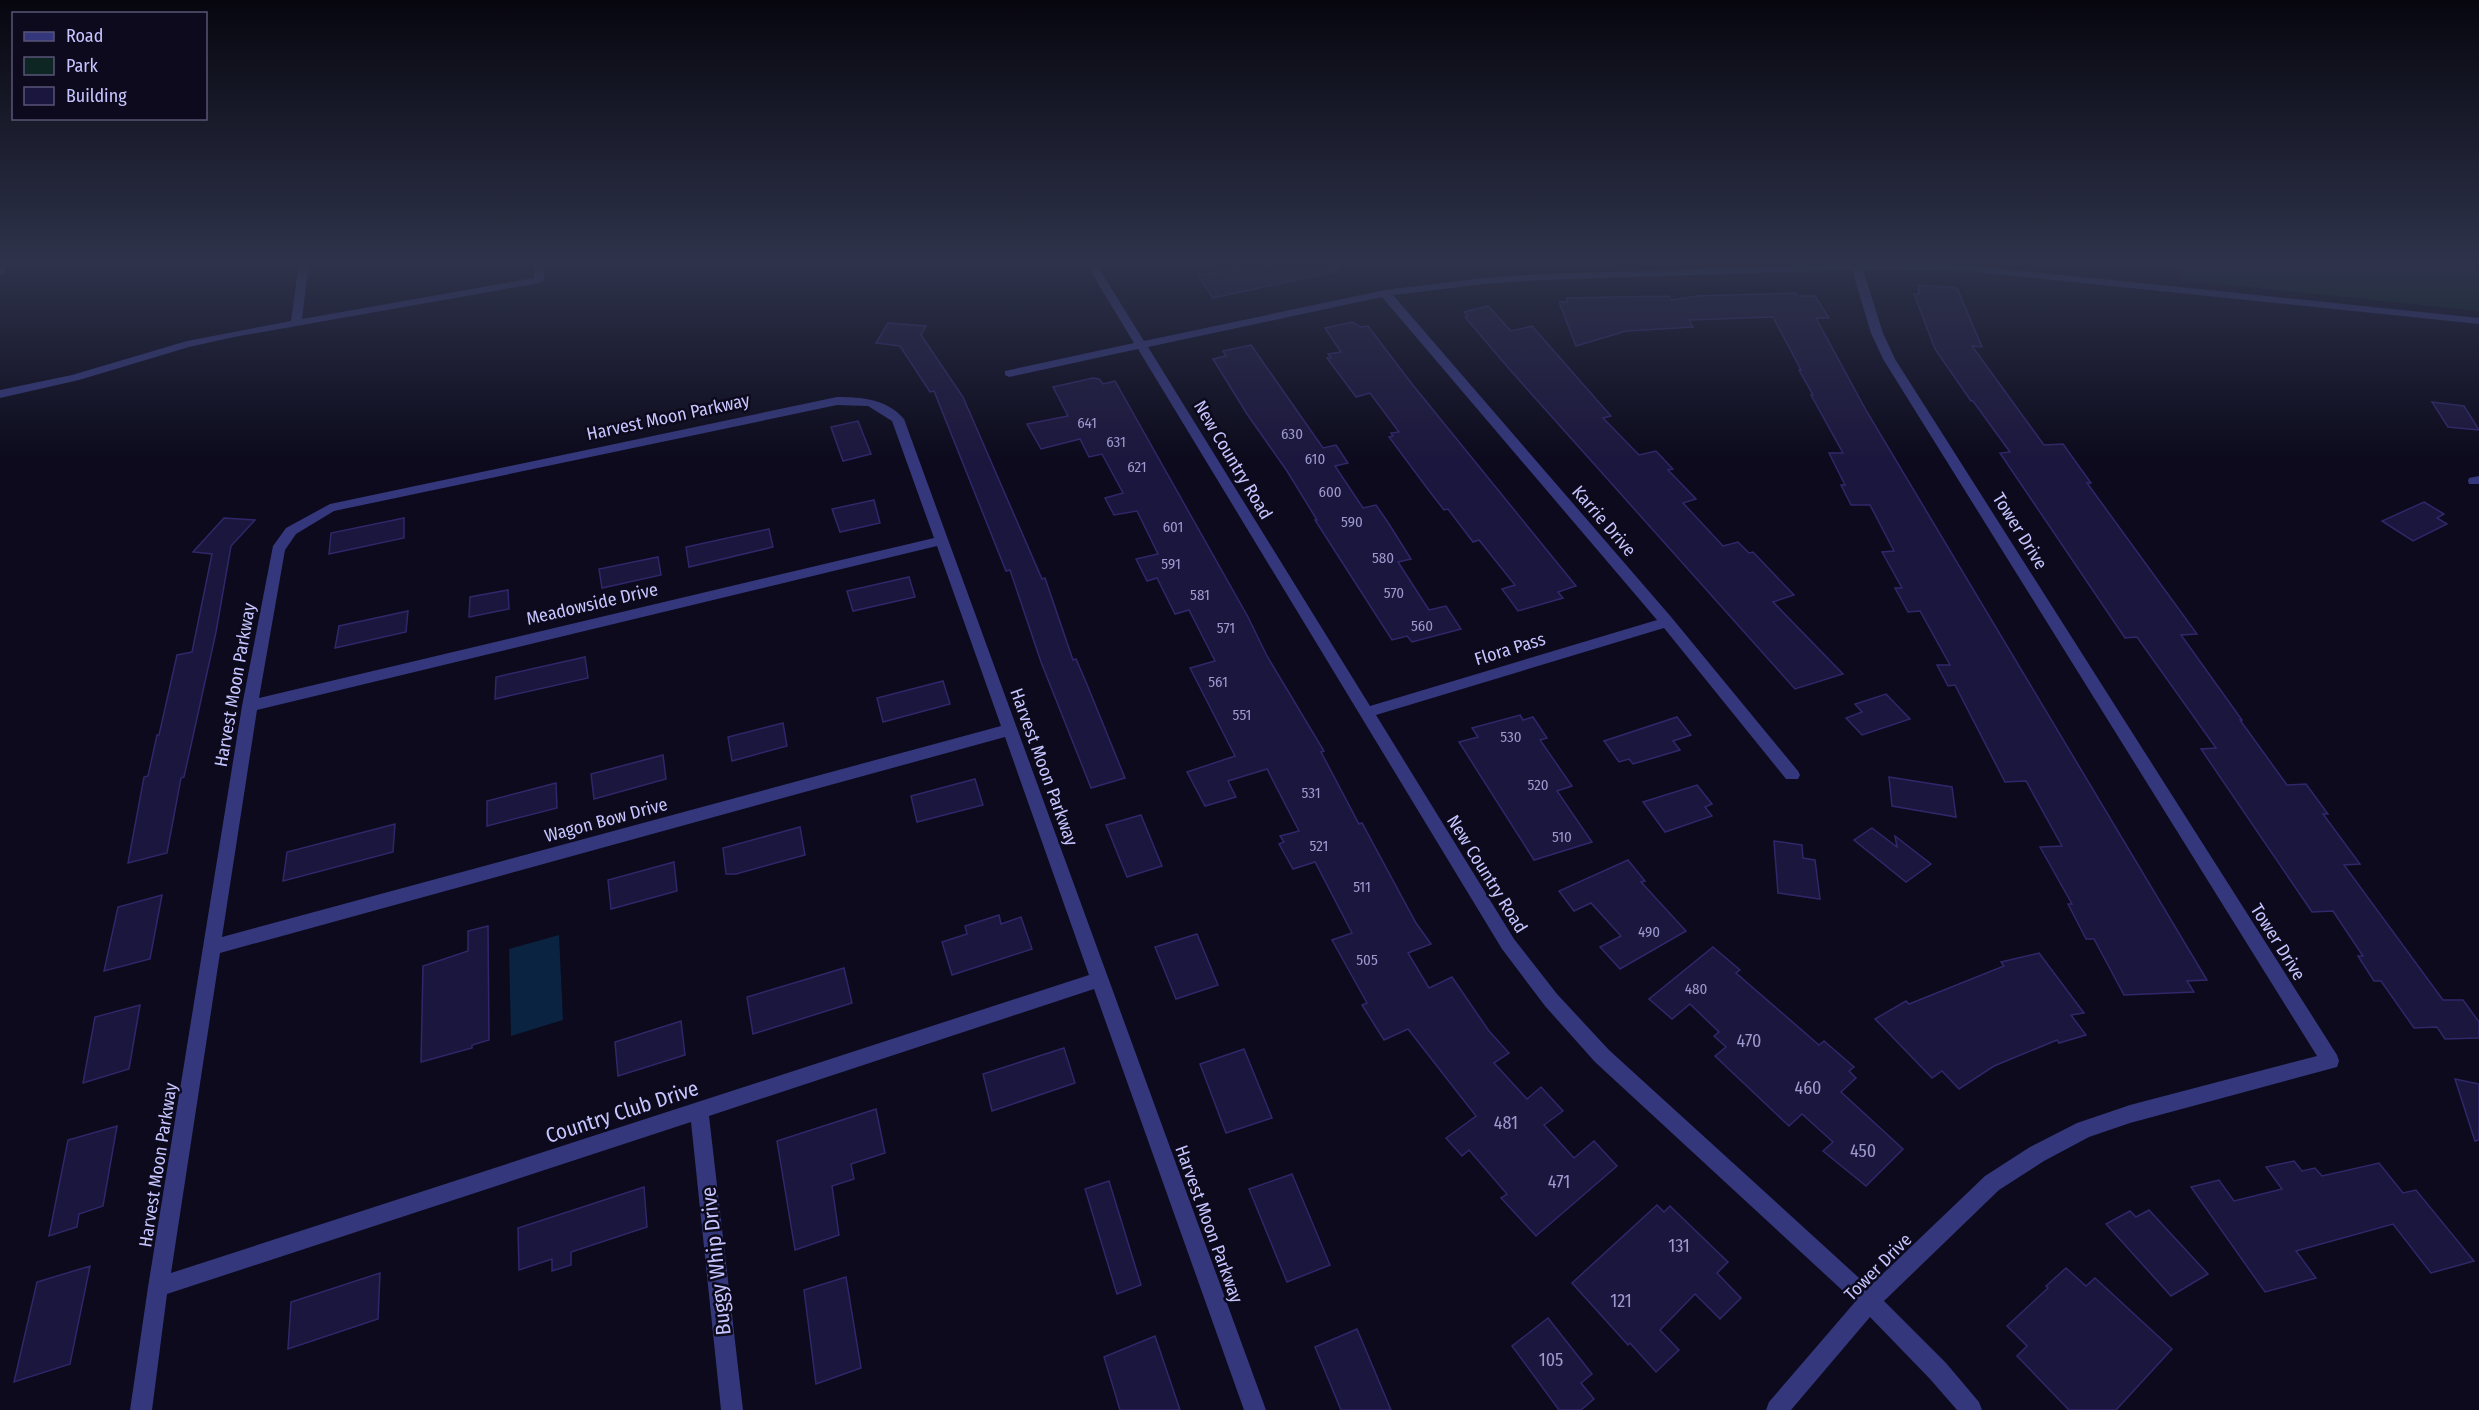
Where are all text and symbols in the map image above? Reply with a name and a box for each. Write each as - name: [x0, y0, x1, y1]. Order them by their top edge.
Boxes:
- legend: [12, 12, 207, 120]
- text: Road: [66, 25, 103, 47]
- text: Park: [66, 55, 99, 77]
- text: Building: [66, 85, 127, 107]
- street label: Harvest Moon Parkway: [584, 389, 752, 445]
- street label: New Country Road: [1189, 397, 1277, 523]
- house number: 641: [1077, 414, 1097, 432]
- house number: 630: [1281, 425, 1303, 443]
- house number: 631: [1106, 433, 1126, 451]
- house number: 610: [1305, 450, 1325, 468]
- house number: 621: [1127, 458, 1147, 476]
- street label: Karrie Drive: [1567, 481, 1641, 561]
- house number: 600: [1318, 483, 1342, 501]
- street label: Tower Drive: [1988, 489, 2052, 573]
- house number: 590: [1341, 513, 1363, 531]
- house number: 601: [1163, 518, 1183, 536]
- house number: 580: [1372, 549, 1394, 567]
- house number: 591: [1161, 555, 1181, 573]
- street label: Meadowside Drive: [524, 578, 660, 630]
- house number: 570: [1384, 584, 1404, 602]
- house number: 581: [1190, 586, 1210, 604]
- street label: Harvest Moon Parkway: [210, 601, 260, 769]
- house number: 560: [1411, 617, 1433, 635]
- house number: 571: [1217, 619, 1235, 637]
- street label: Flora Pass: [1472, 628, 1548, 670]
- house number: 561: [1208, 673, 1228, 691]
- street label: Harvest Moon Parkway: [1005, 685, 1083, 849]
- house number: 551: [1233, 706, 1251, 724]
- house number: 530: [1500, 728, 1522, 746]
- house number: 520: [1527, 776, 1549, 794]
- house number: 531: [1301, 784, 1321, 802]
- street label: Wagon Bow Drive: [542, 793, 670, 847]
- street label: New Country Road: [1442, 811, 1532, 937]
- house number: 510: [1552, 828, 1572, 846]
- house number: 521: [1310, 837, 1328, 855]
- house number: 511: [1353, 878, 1371, 896]
- street label: Tower Drive: [2246, 900, 2310, 984]
- house number: 490: [1638, 923, 1660, 941]
- house number: 505: [1356, 951, 1378, 969]
- house number: 480: [1685, 980, 1707, 998]
- house number: 470: [1737, 1030, 1761, 1052]
- street label: Country Club Drive: [542, 1075, 702, 1149]
- house number: 460: [1794, 1077, 1822, 1099]
- street label: Harvest Moon Parkway: [134, 1081, 182, 1249]
- house number: 481: [1494, 1112, 1518, 1134]
- house number: 450: [1850, 1140, 1876, 1162]
- street label: Harvest Moon Parkway: [1170, 1142, 1248, 1306]
- house number: 471: [1548, 1171, 1570, 1193]
- street label: Buggy Whip Drive: [695, 1185, 737, 1337]
- street label: Tower Drive: [1840, 1229, 1916, 1305]
- house number: 131: [1668, 1235, 1690, 1257]
- house number: 121: [1610, 1290, 1632, 1312]
- house number: 105: [1539, 1349, 1563, 1371]

